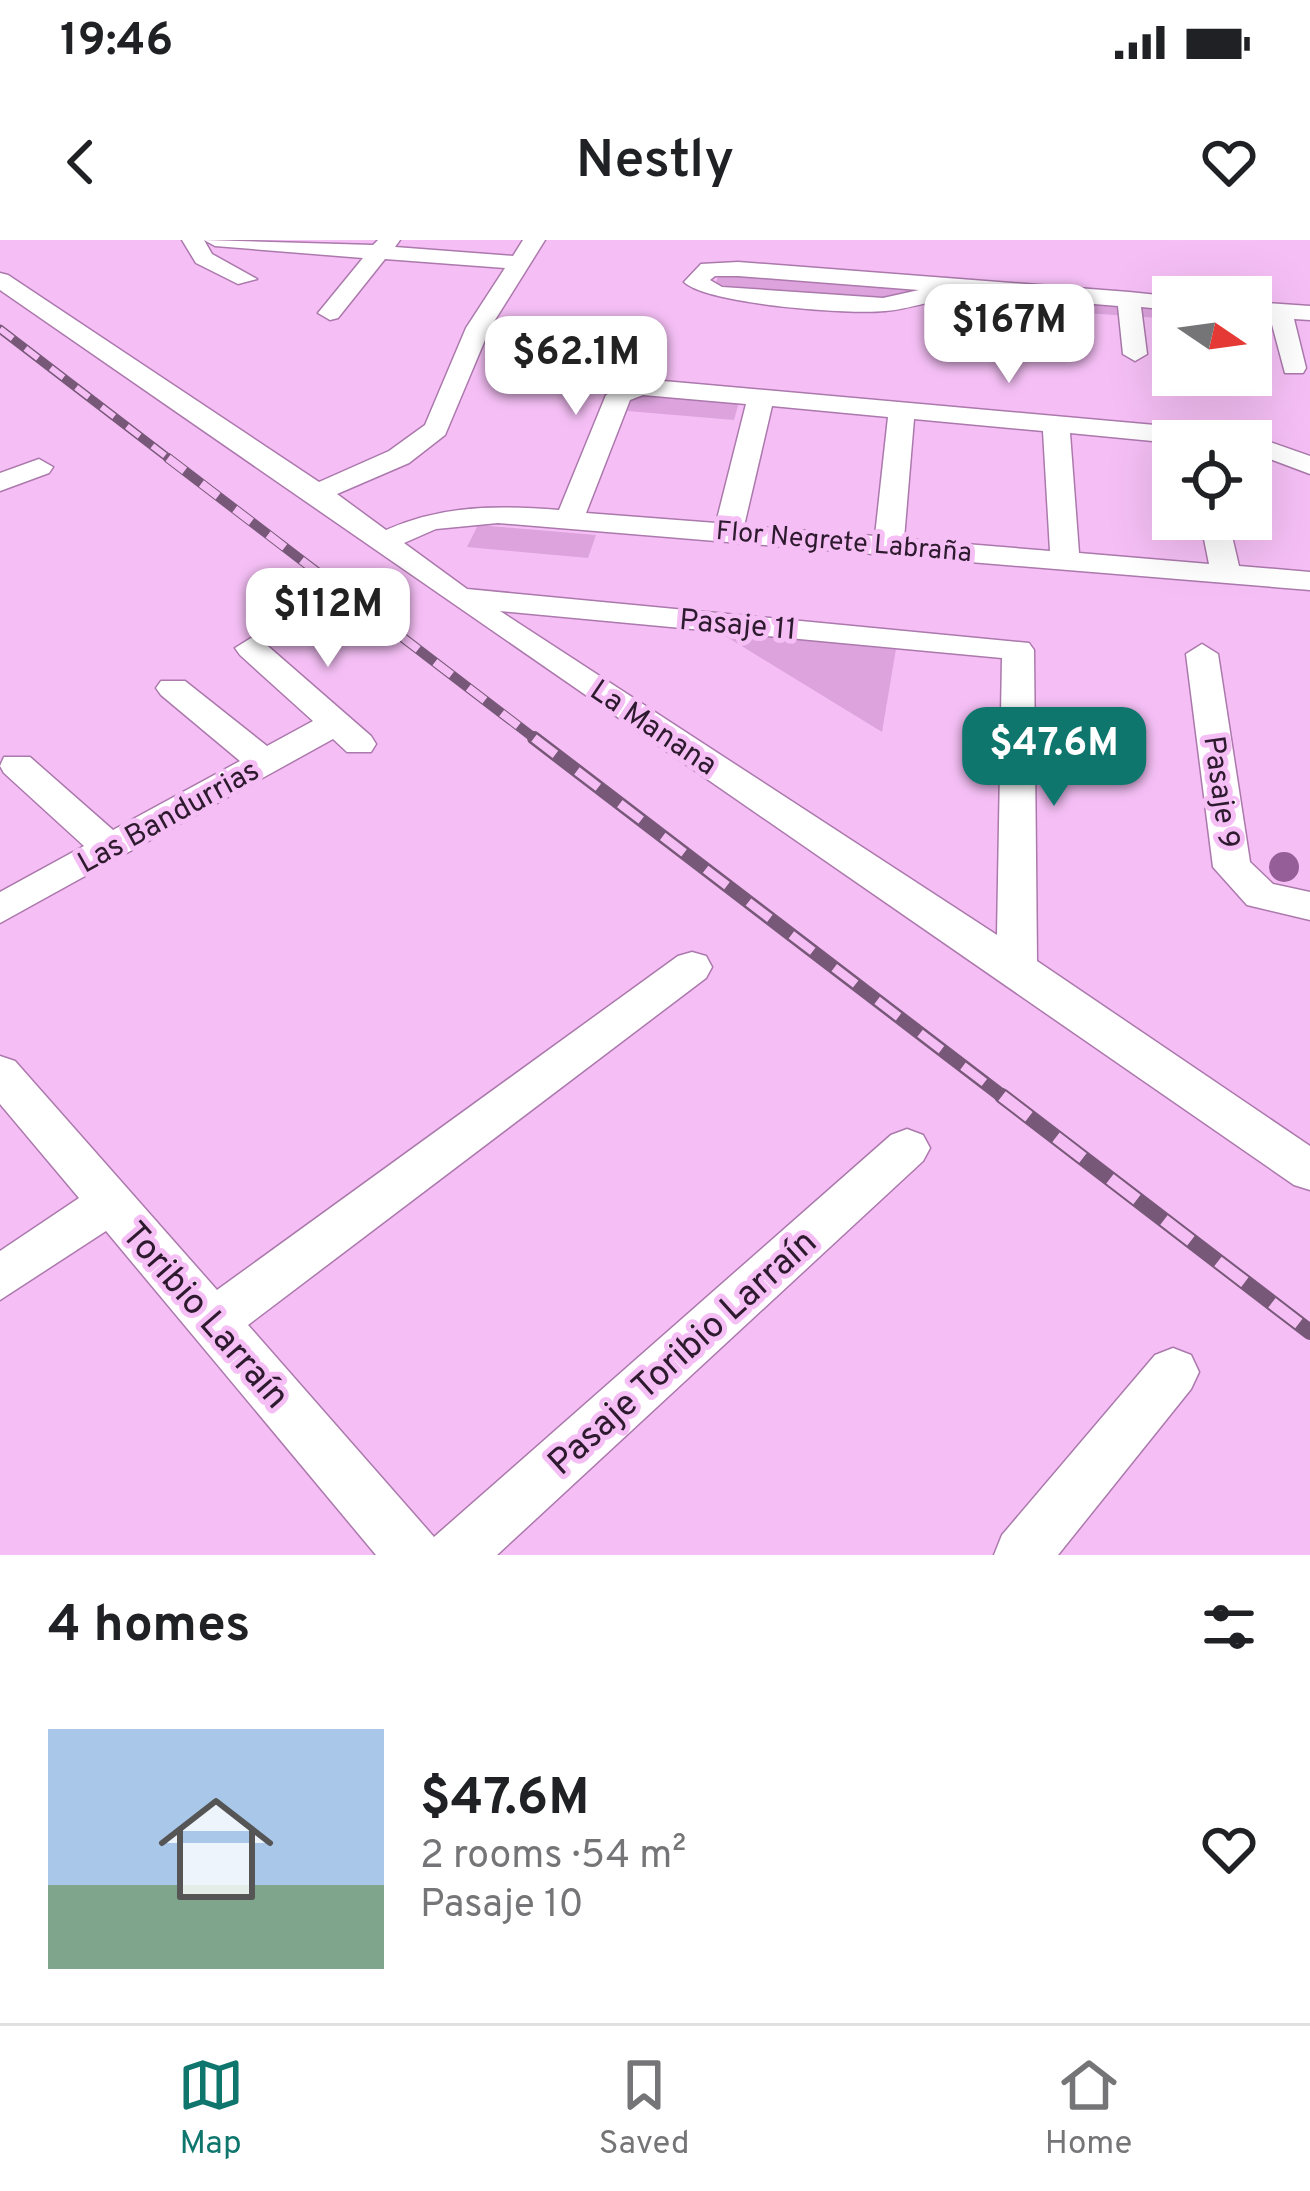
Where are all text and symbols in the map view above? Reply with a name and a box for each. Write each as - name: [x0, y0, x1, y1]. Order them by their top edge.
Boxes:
- text: 19:46: [60, 14, 173, 71]
- text: Nestly: [576, 128, 734, 197]
- icon: back: [48, 129, 114, 195]
- icon: heart: [1196, 129, 1262, 195]
- north arrow: [1152, 276, 1272, 396]
- map controls: [1152, 276, 1272, 540]
- pin: $167M: [925, 284, 1093, 386]
- text: $167M: [951, 298, 1067, 347]
- pin: $62.1M: [478, 316, 674, 418]
- text: $62.1M: [512, 330, 640, 379]
- button: locate: [1152, 420, 1272, 540]
- street label: Flor Negrete Labraña: [714, 515, 973, 571]
- pin: $112M: [244, 568, 412, 670]
- text: $112M: [273, 582, 383, 631]
- street label: Pasaje 11: [678, 603, 798, 650]
- street label: La Manana: [582, 673, 723, 785]
- pin: $47.6M: [956, 707, 1152, 809]
- text: $47.6M: [989, 721, 1119, 770]
- street label: Pasaje 9: [1193, 734, 1246, 851]
- street label: Las Bandurrias: [72, 753, 266, 883]
- street label: Toribio Larraín: [110, 1213, 298, 1420]
- street label: Pasaje Toribio Larraín: [540, 1221, 828, 1487]
- icon: filters: [1196, 1594, 1262, 1660]
- text: 4 homes: [48, 1595, 250, 1660]
- text: $47.6M: [420, 1768, 589, 1833]
- icon: home: [144, 1777, 288, 1921]
- icon: heart: [1196, 1816, 1262, 1882]
- text: 2 rooms · 54 m²: [420, 1833, 686, 1882]
- text: Pasaje 10: [420, 1882, 584, 1931]
- tab: Map: [178, 2052, 244, 2166]
- tab: Saved: [599, 2052, 690, 2166]
- tab: Home: [1045, 2052, 1132, 2166]

